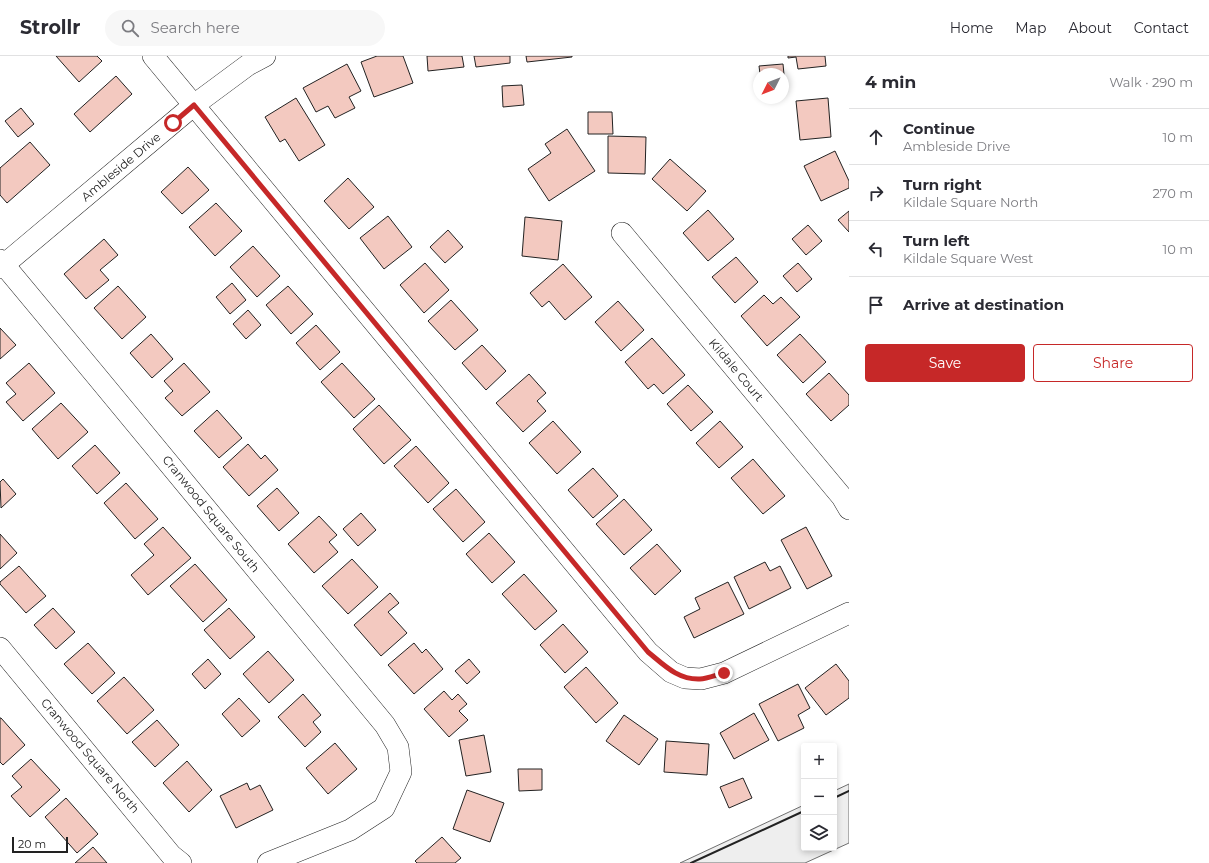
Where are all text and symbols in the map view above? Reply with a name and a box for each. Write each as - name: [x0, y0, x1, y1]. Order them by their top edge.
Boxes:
- search box: [105, 10, 385, 46]
- text: Strollr: [20, 16, 81, 39]
- icon: search: [119, 17, 141, 39]
- text: Search here: [151, 18, 240, 37]
- text: Home: [950, 19, 993, 37]
- text: Map: [1015, 19, 1046, 37]
- text: About: [1068, 19, 1112, 37]
- text: Contact: [1134, 19, 1189, 37]
- north arrow: [753, 68, 789, 104]
- text: 4 min: [865, 72, 916, 92]
- text: Walk · 290 m: [1109, 74, 1193, 90]
- route start: [164, 114, 182, 132]
- text: Continue: [903, 119, 975, 138]
- icon: ahead: [865, 126, 887, 148]
- street label: Ambleside Drive: [78, 129, 163, 204]
- text: 10 m: [1163, 129, 1193, 145]
- text: Ambleside Drive: [903, 138, 1010, 154]
- text: Turn right: [903, 175, 982, 194]
- icon: right: [865, 182, 887, 204]
- text: 270 m: [1152, 185, 1193, 201]
- text: Kildale Square North: [903, 194, 1038, 210]
- text: Turn left: [903, 231, 970, 250]
- icon: left: [865, 238, 887, 260]
- text: 10 m: [1163, 241, 1193, 257]
- text: Kildale Square West: [903, 250, 1033, 266]
- icon: arrive: [865, 294, 887, 316]
- text: Arrive at destination: [903, 295, 1064, 314]
- street label: Kildale Court: [706, 335, 767, 404]
- button: Save: [865, 344, 1025, 382]
- button: Share: [1033, 344, 1193, 382]
- street label: Cranwood Square South: [160, 452, 263, 575]
- route end: [715, 664, 733, 682]
- street label: Cranwood Square North: [38, 695, 143, 816]
- map controls: [801, 743, 837, 851]
- button: +: [801, 743, 837, 779]
- button: −: [801, 779, 837, 815]
- button: layers: [801, 815, 837, 851]
- scale bar: [12, 835, 68, 854]
- text: 20 m: [18, 837, 46, 851]

